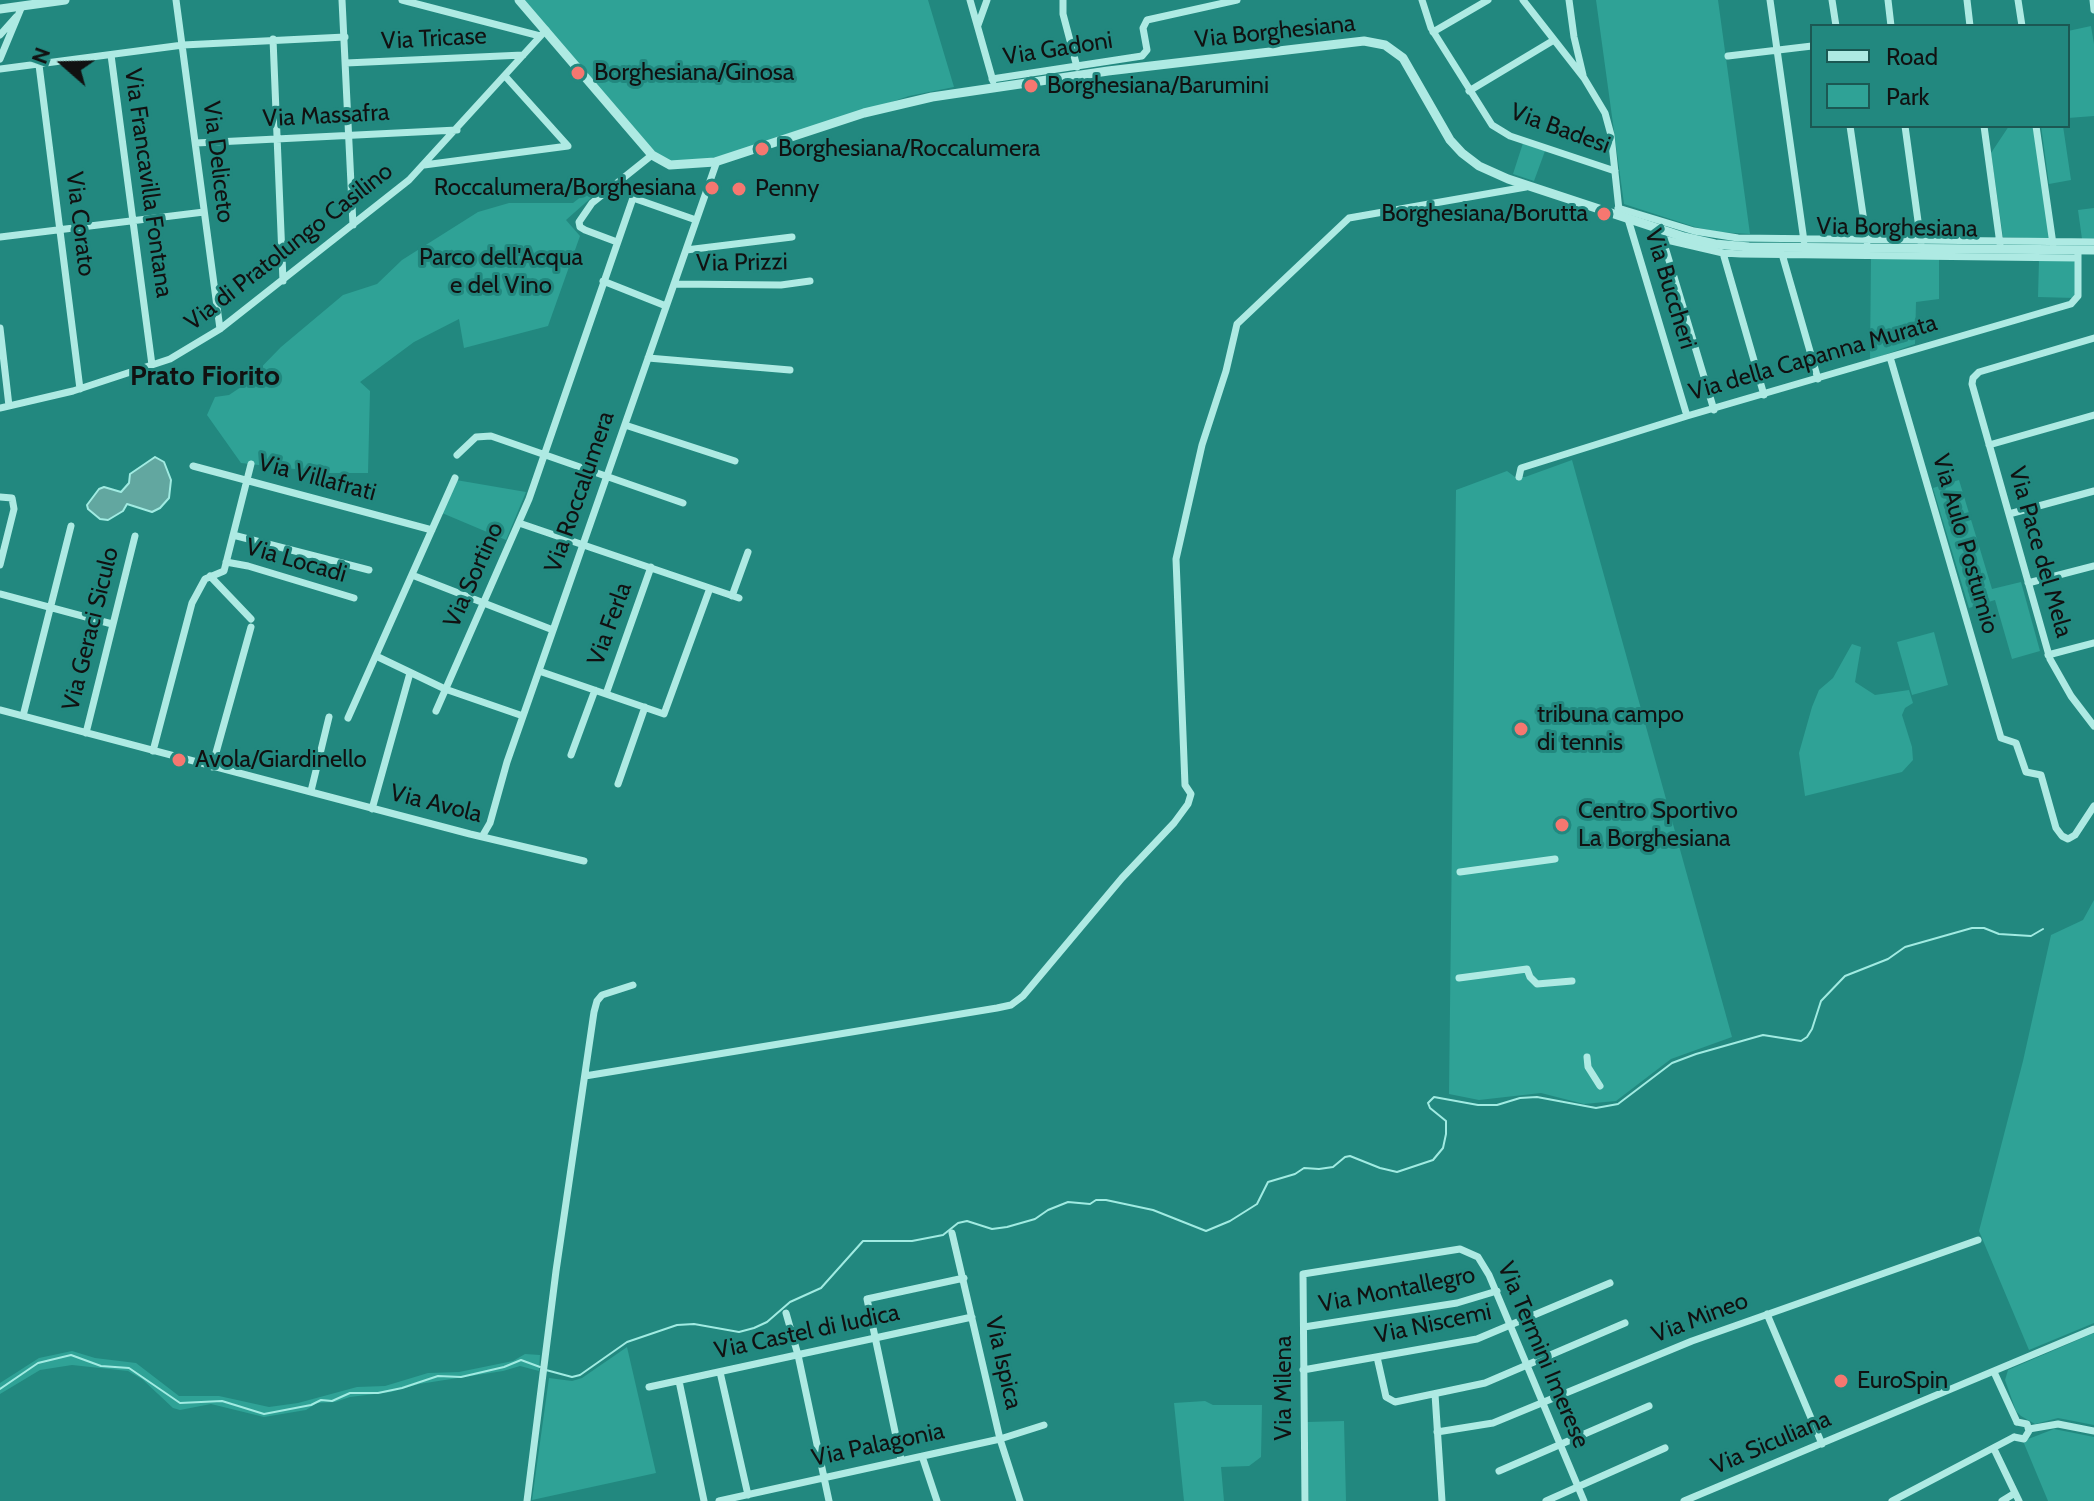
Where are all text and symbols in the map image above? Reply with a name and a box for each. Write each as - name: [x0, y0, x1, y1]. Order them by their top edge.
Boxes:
- street label: Via Borghesiana: [1193, 9, 1357, 55]
- street label: Via Tricase: [380, 22, 488, 56]
- north arrow: [24, 24, 104, 104]
- legend: [1810, 24, 2070, 128]
- street label: Via Gadoni: [1001, 26, 1115, 72]
- text: Road: [1886, 42, 1938, 71]
- text: N: [26, 44, 56, 68]
- place label: Borghesiana/Ginosa: [594, 59, 794, 87]
- marker: Borghesiana/Ginosa: [569, 64, 587, 82]
- street label: Via Francavilla Fontana: [118, 67, 178, 299]
- place label: Borghesiana/Barumini: [1047, 72, 1269, 100]
- marker: Borghesiana/Barumini: [1022, 77, 1040, 95]
- text: Park: [1886, 82, 1929, 111]
- street label: Via Massafra: [262, 98, 390, 134]
- street label: Via Badesi: [1506, 98, 1614, 160]
- street label: Via Deliceto: [196, 100, 240, 224]
- place label: Borghesiana/Roccalumera: [778, 135, 1040, 163]
- marker: Borghesiana/Roccalumera: [753, 140, 771, 158]
- street label: Via di Pratolungo Casilino: [179, 157, 399, 337]
- street label: Via Corato: [59, 170, 101, 278]
- place label: Roccalumera/Borghesiana: [434, 174, 696, 202]
- place label: Penny: [755, 175, 819, 203]
- marker: Roccalumera/Borghesiana: [703, 179, 721, 197]
- marker: Penny: [730, 180, 748, 198]
- place label: Borghesiana/Borutta: [1381, 200, 1588, 228]
- marker: Borghesiana/Borutta: [1595, 205, 1613, 223]
- street label: Via Borghesiana: [1816, 212, 1978, 244]
- street label: Via Buccheri: [1638, 225, 1702, 353]
- park label: Parco dell'Acqua e del Vino: [419, 244, 583, 300]
- street label: Via Prizzi: [696, 248, 788, 278]
- street label: Via della Capanna Murata: [1686, 309, 1940, 407]
- district label: Prato Fiorito: [130, 360, 280, 394]
- street label: Via Roccalumera: [539, 408, 621, 576]
- street label: Via Villafrati: [255, 448, 379, 508]
- street label: Via Aulo Postumio: [1926, 451, 2004, 637]
- street label: Via Pace del Mela: [2002, 463, 2078, 641]
- street label: Via Sortino: [438, 518, 510, 632]
- street label: Via Locadi: [242, 533, 350, 589]
- street label: Via Geraci Siculo: [57, 544, 125, 714]
- street label: Via Ferla: [582, 579, 638, 669]
- place label: tribuna campo di tennis: [1537, 701, 1684, 757]
- marker: tribuna campo di tennis: [1512, 720, 1530, 738]
- place label: Avola/Giardinello: [195, 746, 367, 774]
- marker: Avola/Giardinello: [170, 751, 188, 769]
- street label: Via Avola: [387, 779, 485, 829]
- place label: Centro Sportivo La Borghesiana: [1578, 797, 1738, 853]
- marker: Centro Sportivo La Borghesiana: [1553, 816, 1571, 834]
- street label: Via Termini Imerese: [1491, 1258, 1595, 1452]
- street label: Via Montallegro: [1316, 1261, 1478, 1319]
- street label: Via Mineo: [1648, 1286, 1752, 1350]
- street label: Via Castel di Iudica: [712, 1298, 902, 1366]
- street label: Via Niscemi: [1372, 1298, 1494, 1350]
- street label: Via Ispica: [978, 1314, 1028, 1412]
- street label: Via Milena: [1270, 1336, 1298, 1440]
- place label: EuroSpin: [1857, 1367, 1948, 1395]
- marker: EuroSpin: [1832, 1372, 1850, 1390]
- street label: Via Siculiana: [1707, 1405, 1835, 1481]
- street label: Via Palagonia: [809, 1417, 947, 1473]

